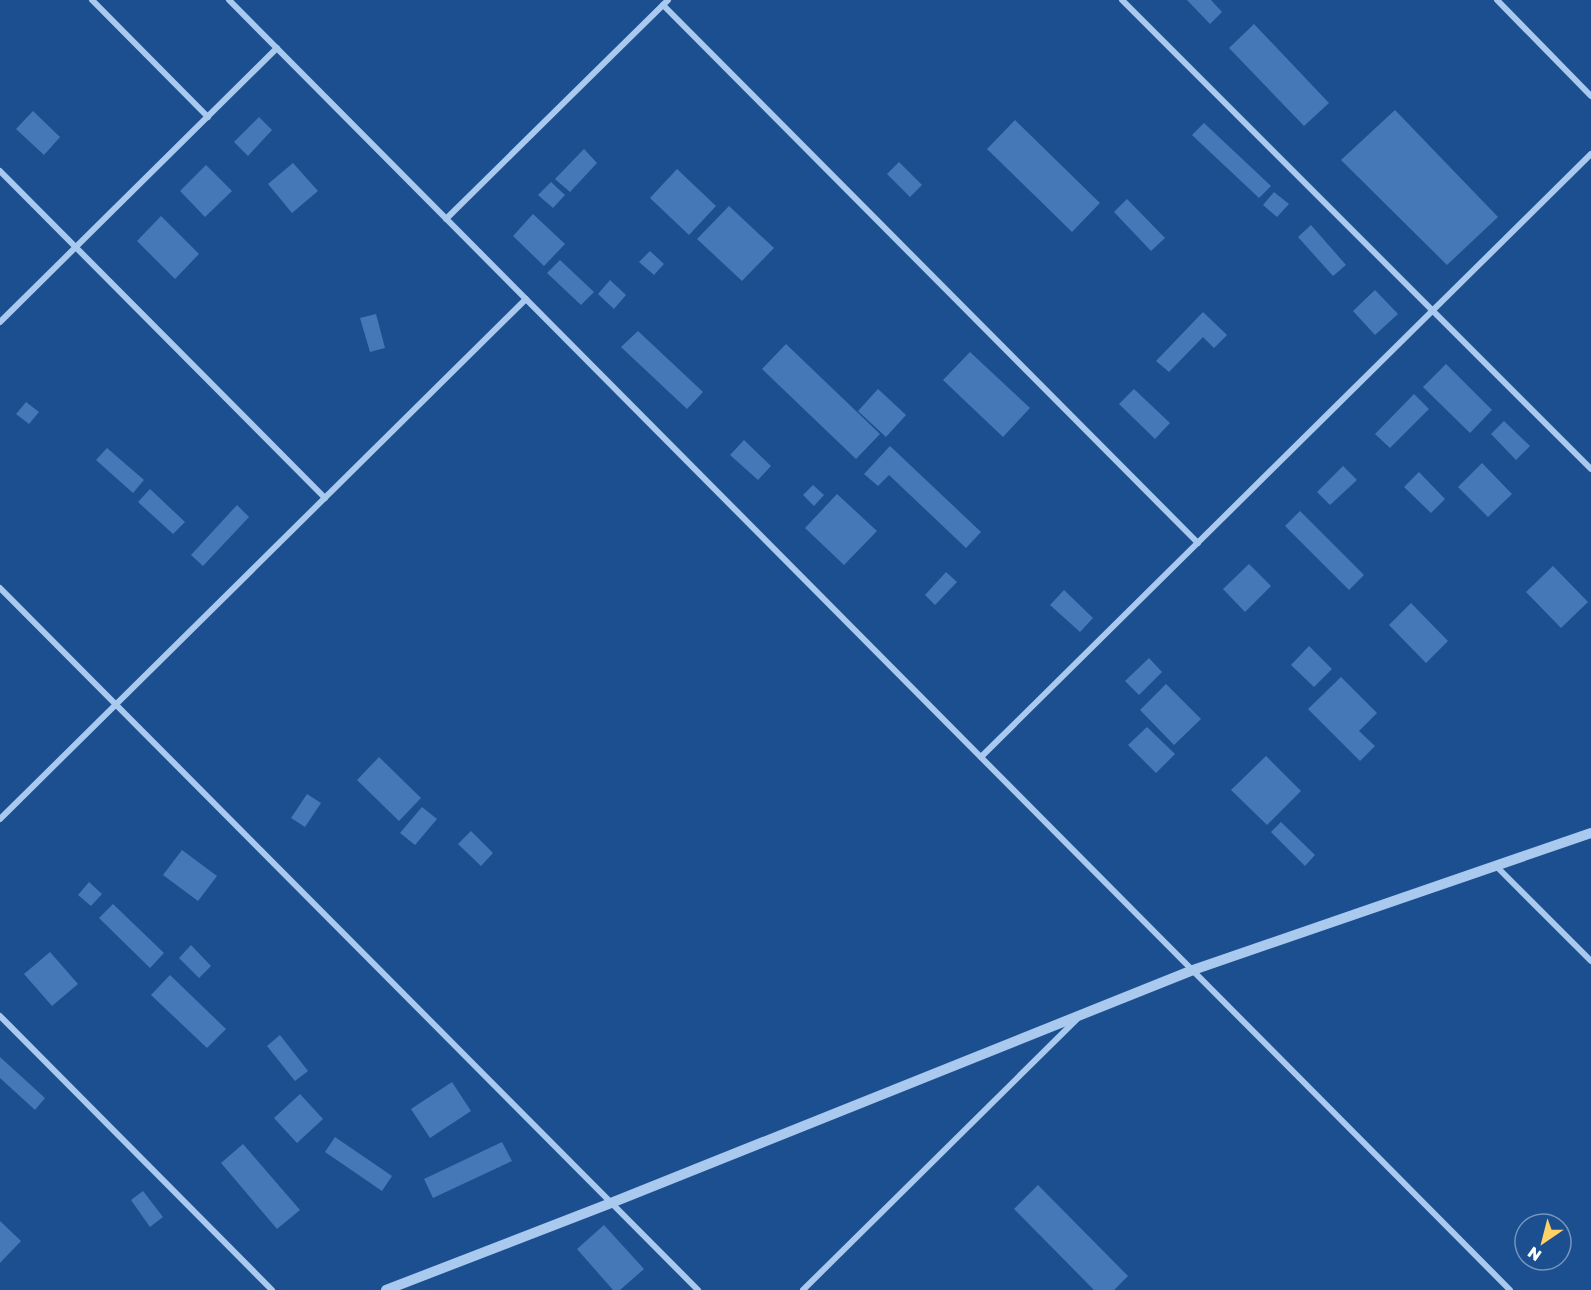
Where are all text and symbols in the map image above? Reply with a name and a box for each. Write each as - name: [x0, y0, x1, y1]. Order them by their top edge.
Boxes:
- north arrow: [1513, 1212, 1573, 1272]
- text: N: [1524, 1243, 1545, 1266]

